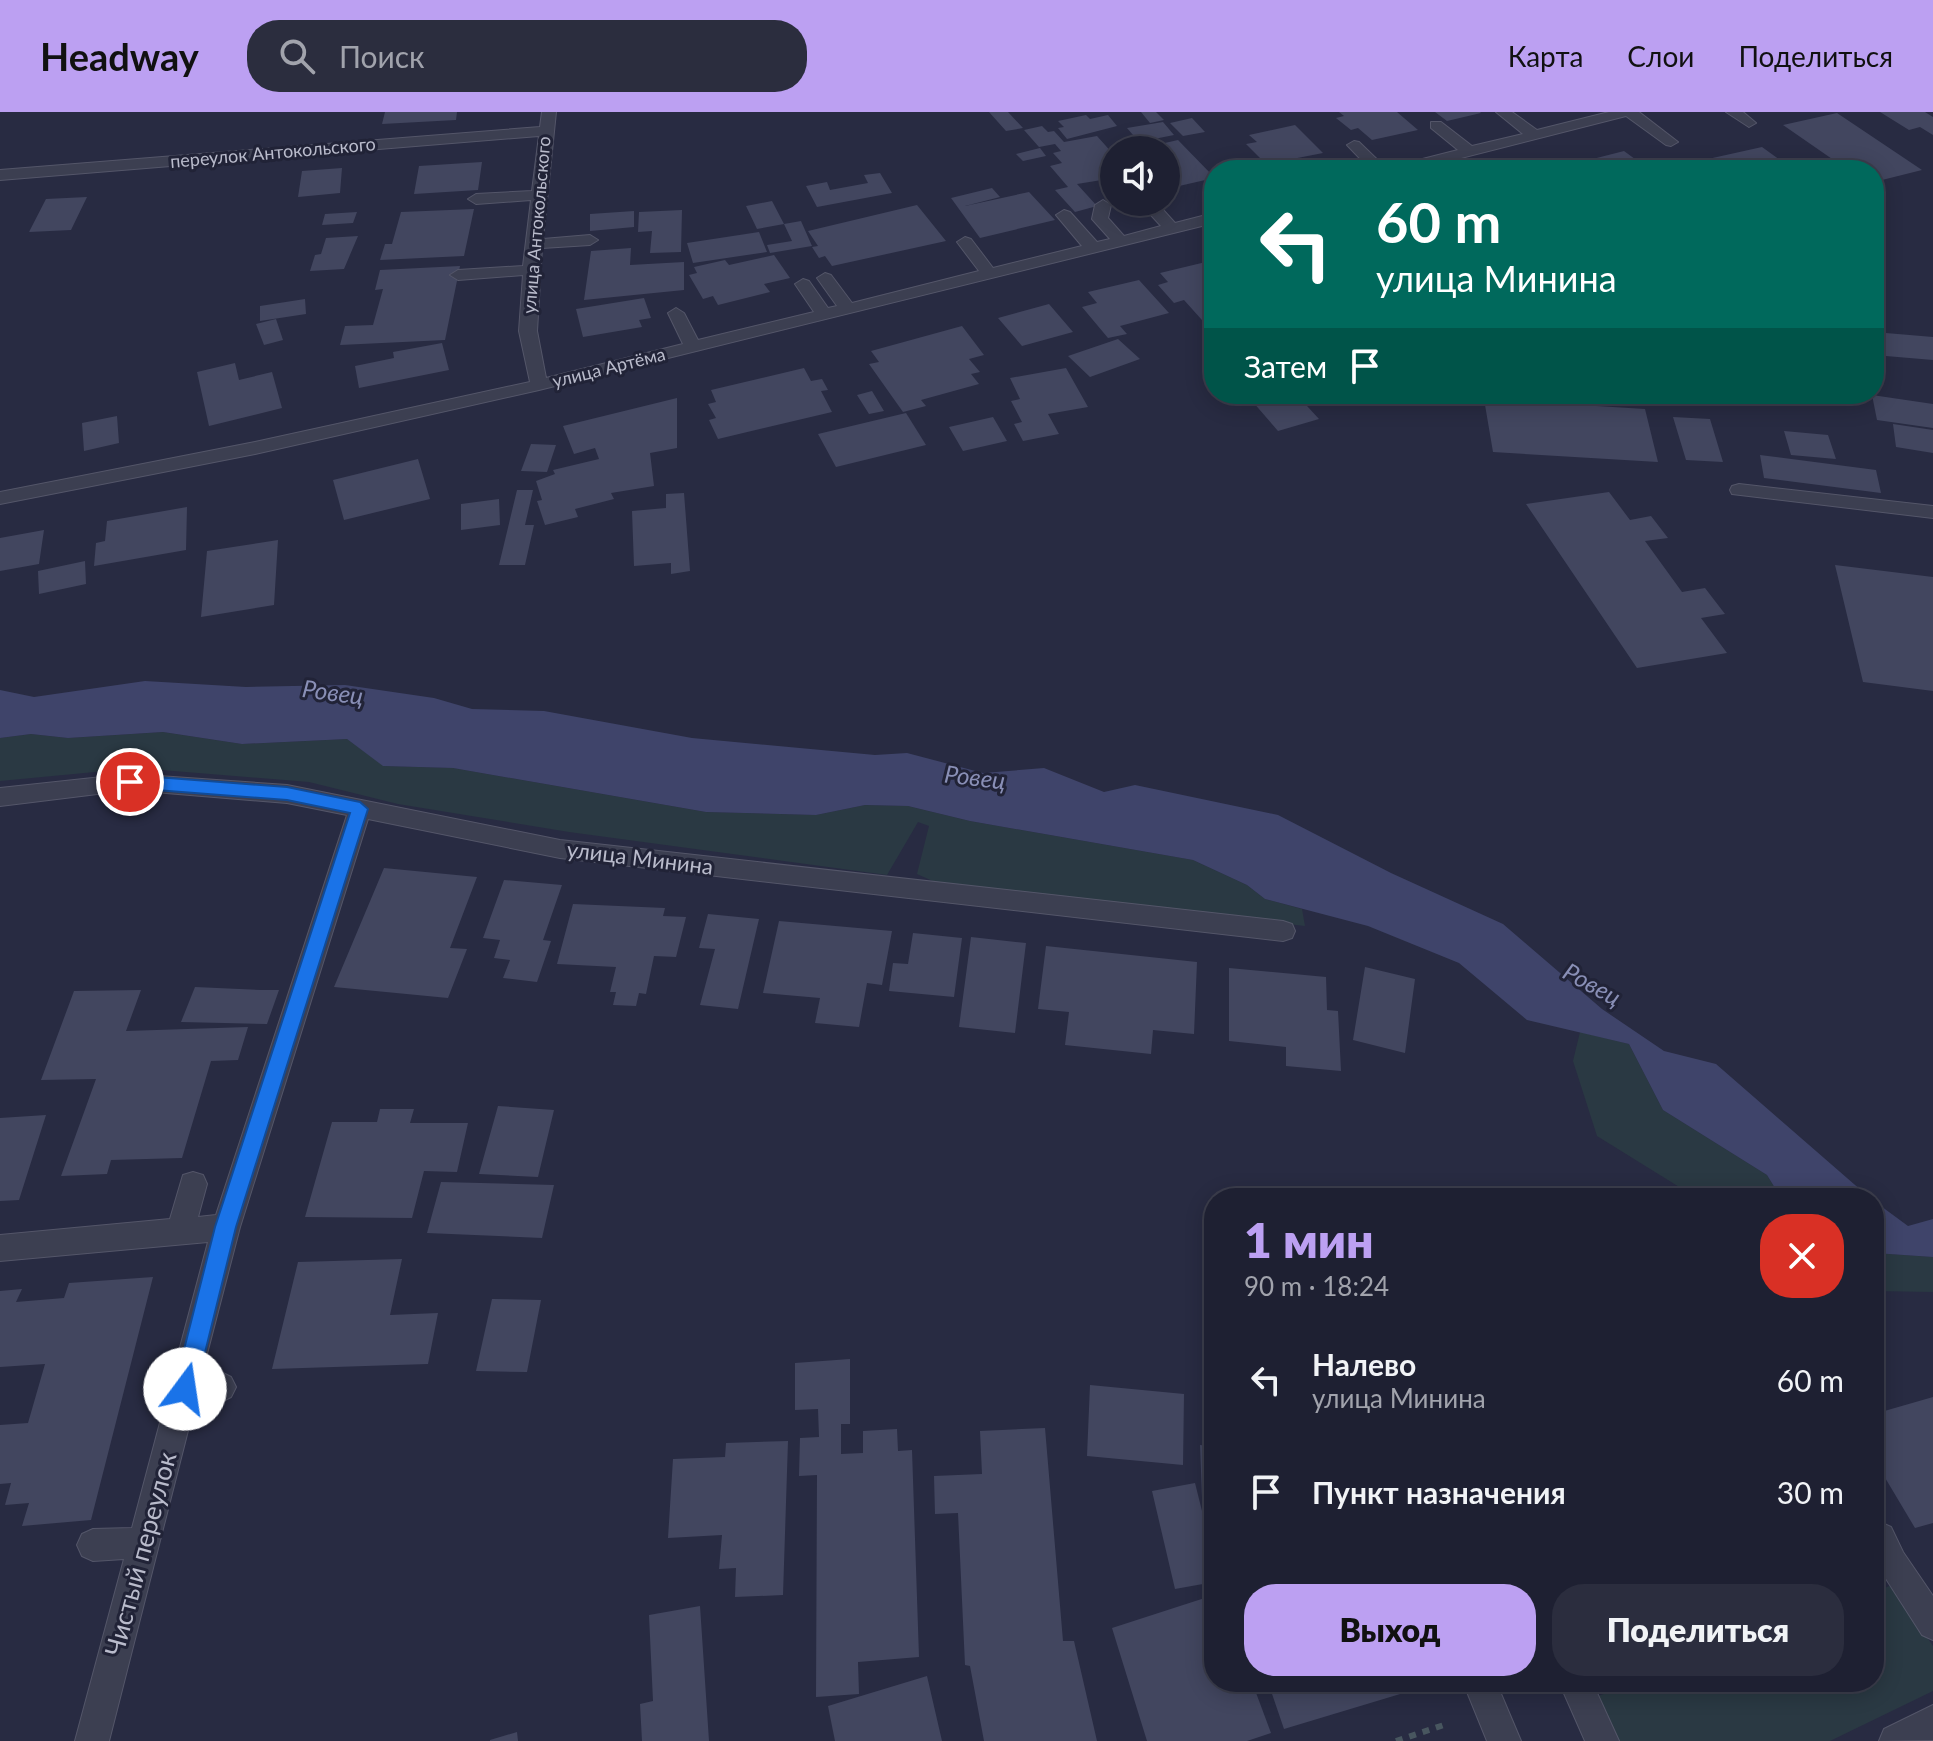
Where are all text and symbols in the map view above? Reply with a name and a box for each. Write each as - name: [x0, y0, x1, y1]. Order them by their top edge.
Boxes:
- search box: [247, 20, 807, 92]
- text: Headway: [40, 33, 199, 79]
- icon: search: [275, 34, 319, 78]
- text: Поиск: [339, 38, 425, 74]
- text: Карта: [1508, 39, 1583, 73]
- text: Слои: [1627, 39, 1694, 73]
- text: Поделиться: [1738, 39, 1893, 73]
- street label: переулок Антокольского: [169, 132, 377, 172]
- street label: улица Антокольского: [517, 135, 555, 315]
- map controls: [1100, 136, 1180, 216]
- button: sound: [1100, 136, 1180, 216]
- text: 60 m: [1376, 188, 1501, 255]
- icon: left: [1244, 192, 1348, 296]
- text: улица Минина: [1376, 256, 1617, 300]
- street label: улица Артёма: [550, 342, 668, 392]
- icon: arrive: [1343, 344, 1387, 388]
- text: Затем: [1244, 348, 1327, 384]
- water label: Ровец: [301, 673, 366, 710]
- pin: [96, 748, 164, 816]
- water label: Ровец: [943, 758, 1008, 795]
- icon: arrive: [108, 760, 152, 804]
- street label: улица Минина: [565, 835, 715, 880]
- water label: Ровец: [1559, 956, 1627, 1011]
- text: 1 мин: [1244, 1211, 1374, 1268]
- button: close: [1760, 1214, 1844, 1298]
- text: 90 m · 18:24: [1244, 1270, 1389, 1302]
- text: Налево: [1312, 1346, 1416, 1382]
- position arrow: [143, 1347, 227, 1431]
- icon: left: [1244, 1358, 1288, 1402]
- text: 60 m: [1777, 1362, 1844, 1398]
- text: улица Минина: [1312, 1382, 1486, 1414]
- street label: Чистый переулок: [97, 1448, 183, 1659]
- icon: arrive: [1244, 1470, 1288, 1514]
- text: Пункт назначения: [1312, 1474, 1566, 1510]
- text: 30 m: [1777, 1474, 1844, 1510]
- button: Выход: [1244, 1584, 1536, 1676]
- button: Поделиться: [1552, 1584, 1844, 1676]

